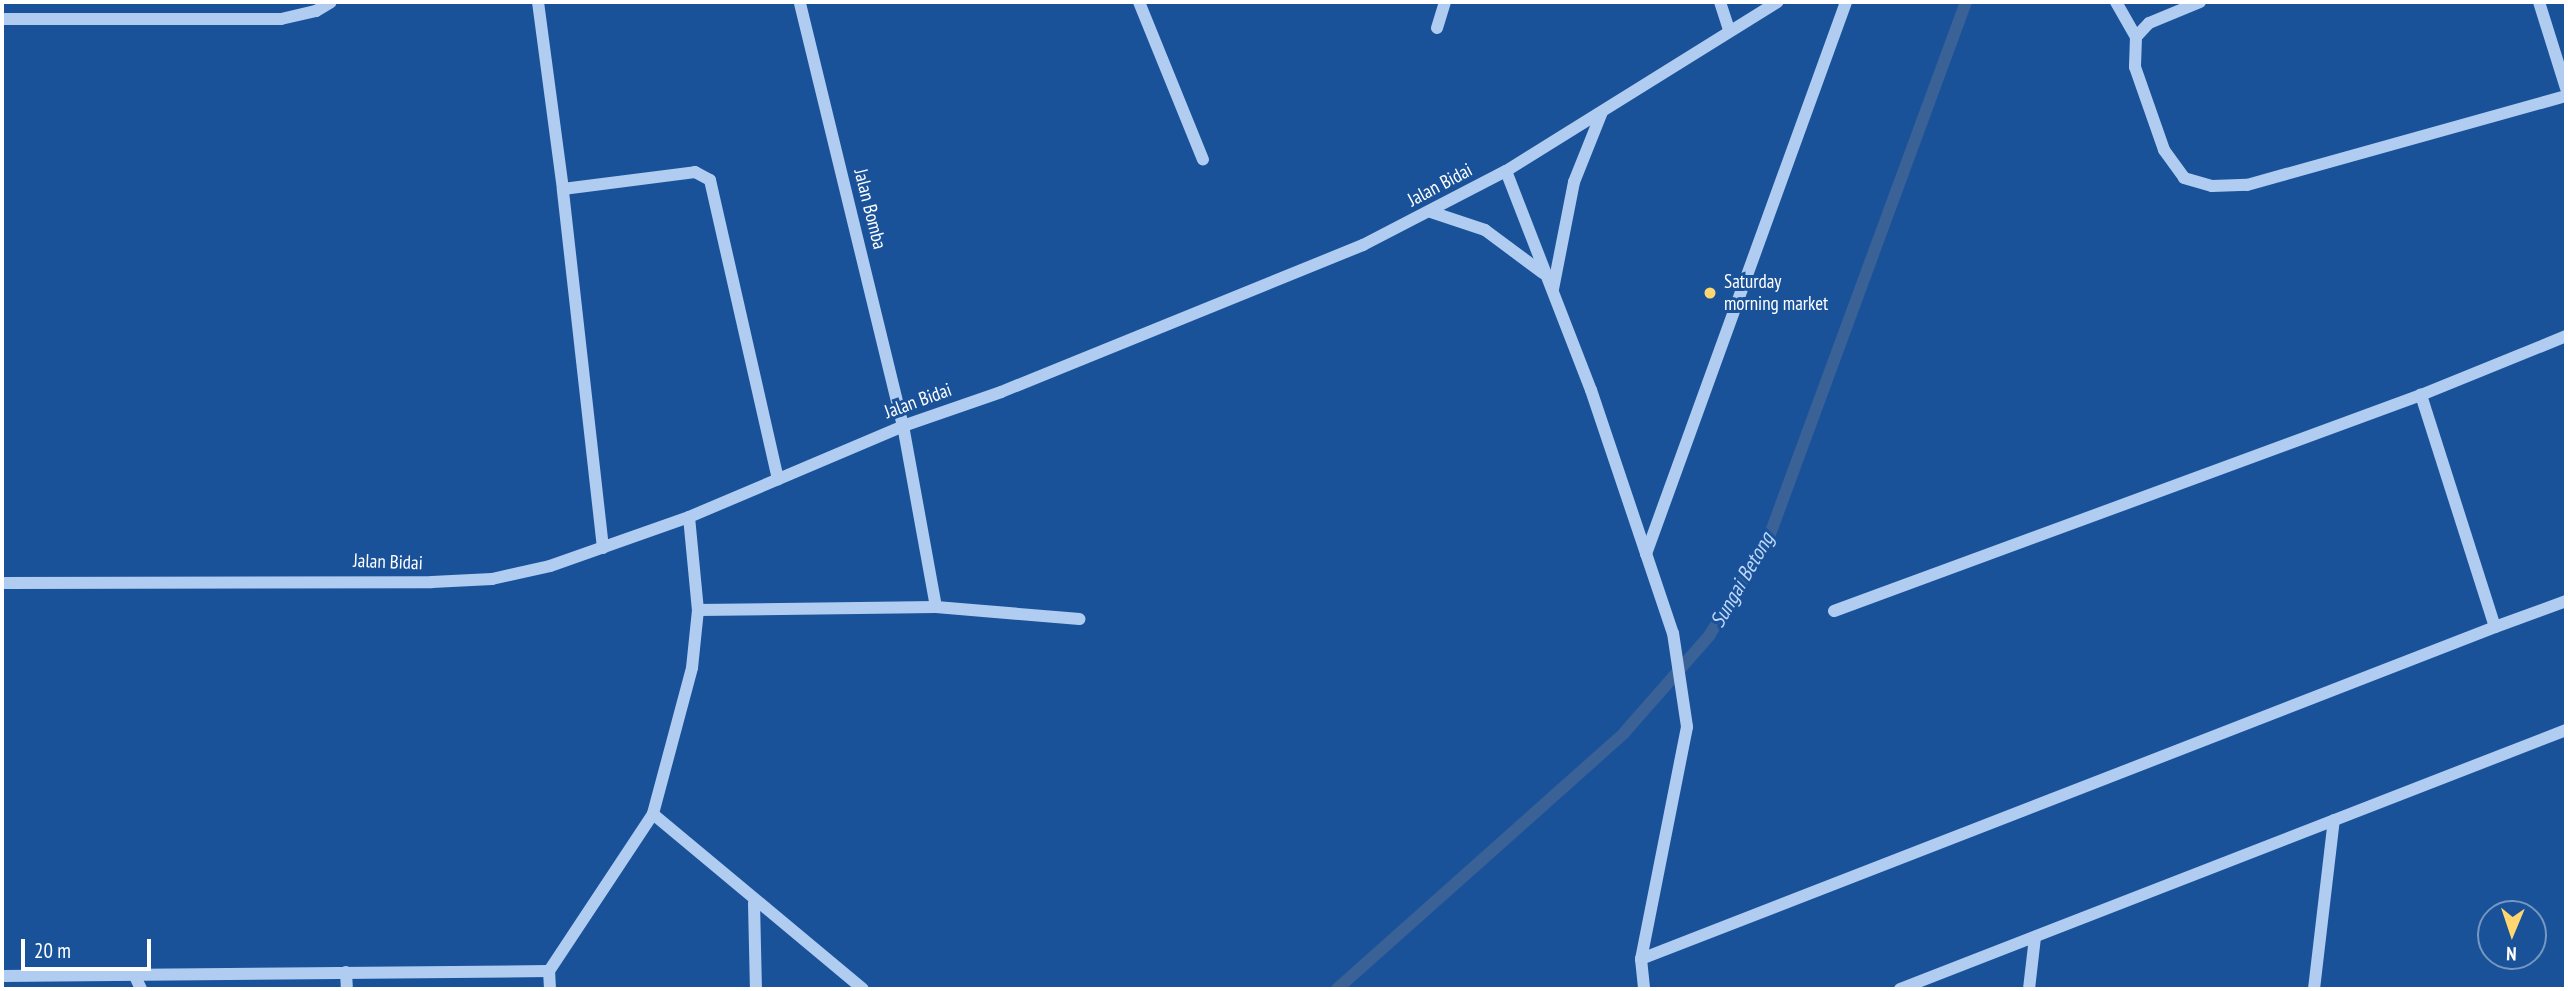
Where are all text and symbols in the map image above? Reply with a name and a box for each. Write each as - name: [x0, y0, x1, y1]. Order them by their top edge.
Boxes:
- street label: Jalan Bidai: [1404, 159, 1476, 211]
- street label: Jalan Bomba: [849, 166, 891, 252]
- place label: Saturday morning market: [1724, 271, 1828, 315]
- marker: Saturday morning market: [1702, 285, 1718, 301]
- street label: Jalan Bidai: [881, 378, 955, 424]
- water label: Sungai Betong: [1705, 528, 1779, 632]
- street label: Jalan Bidai: [353, 549, 423, 575]
- north arrow: [2477, 900, 2547, 970]
- scale bar: [24, 925, 154, 969]
- text: 20 m: [34, 937, 71, 964]
- text: N: [2506, 942, 2517, 966]

